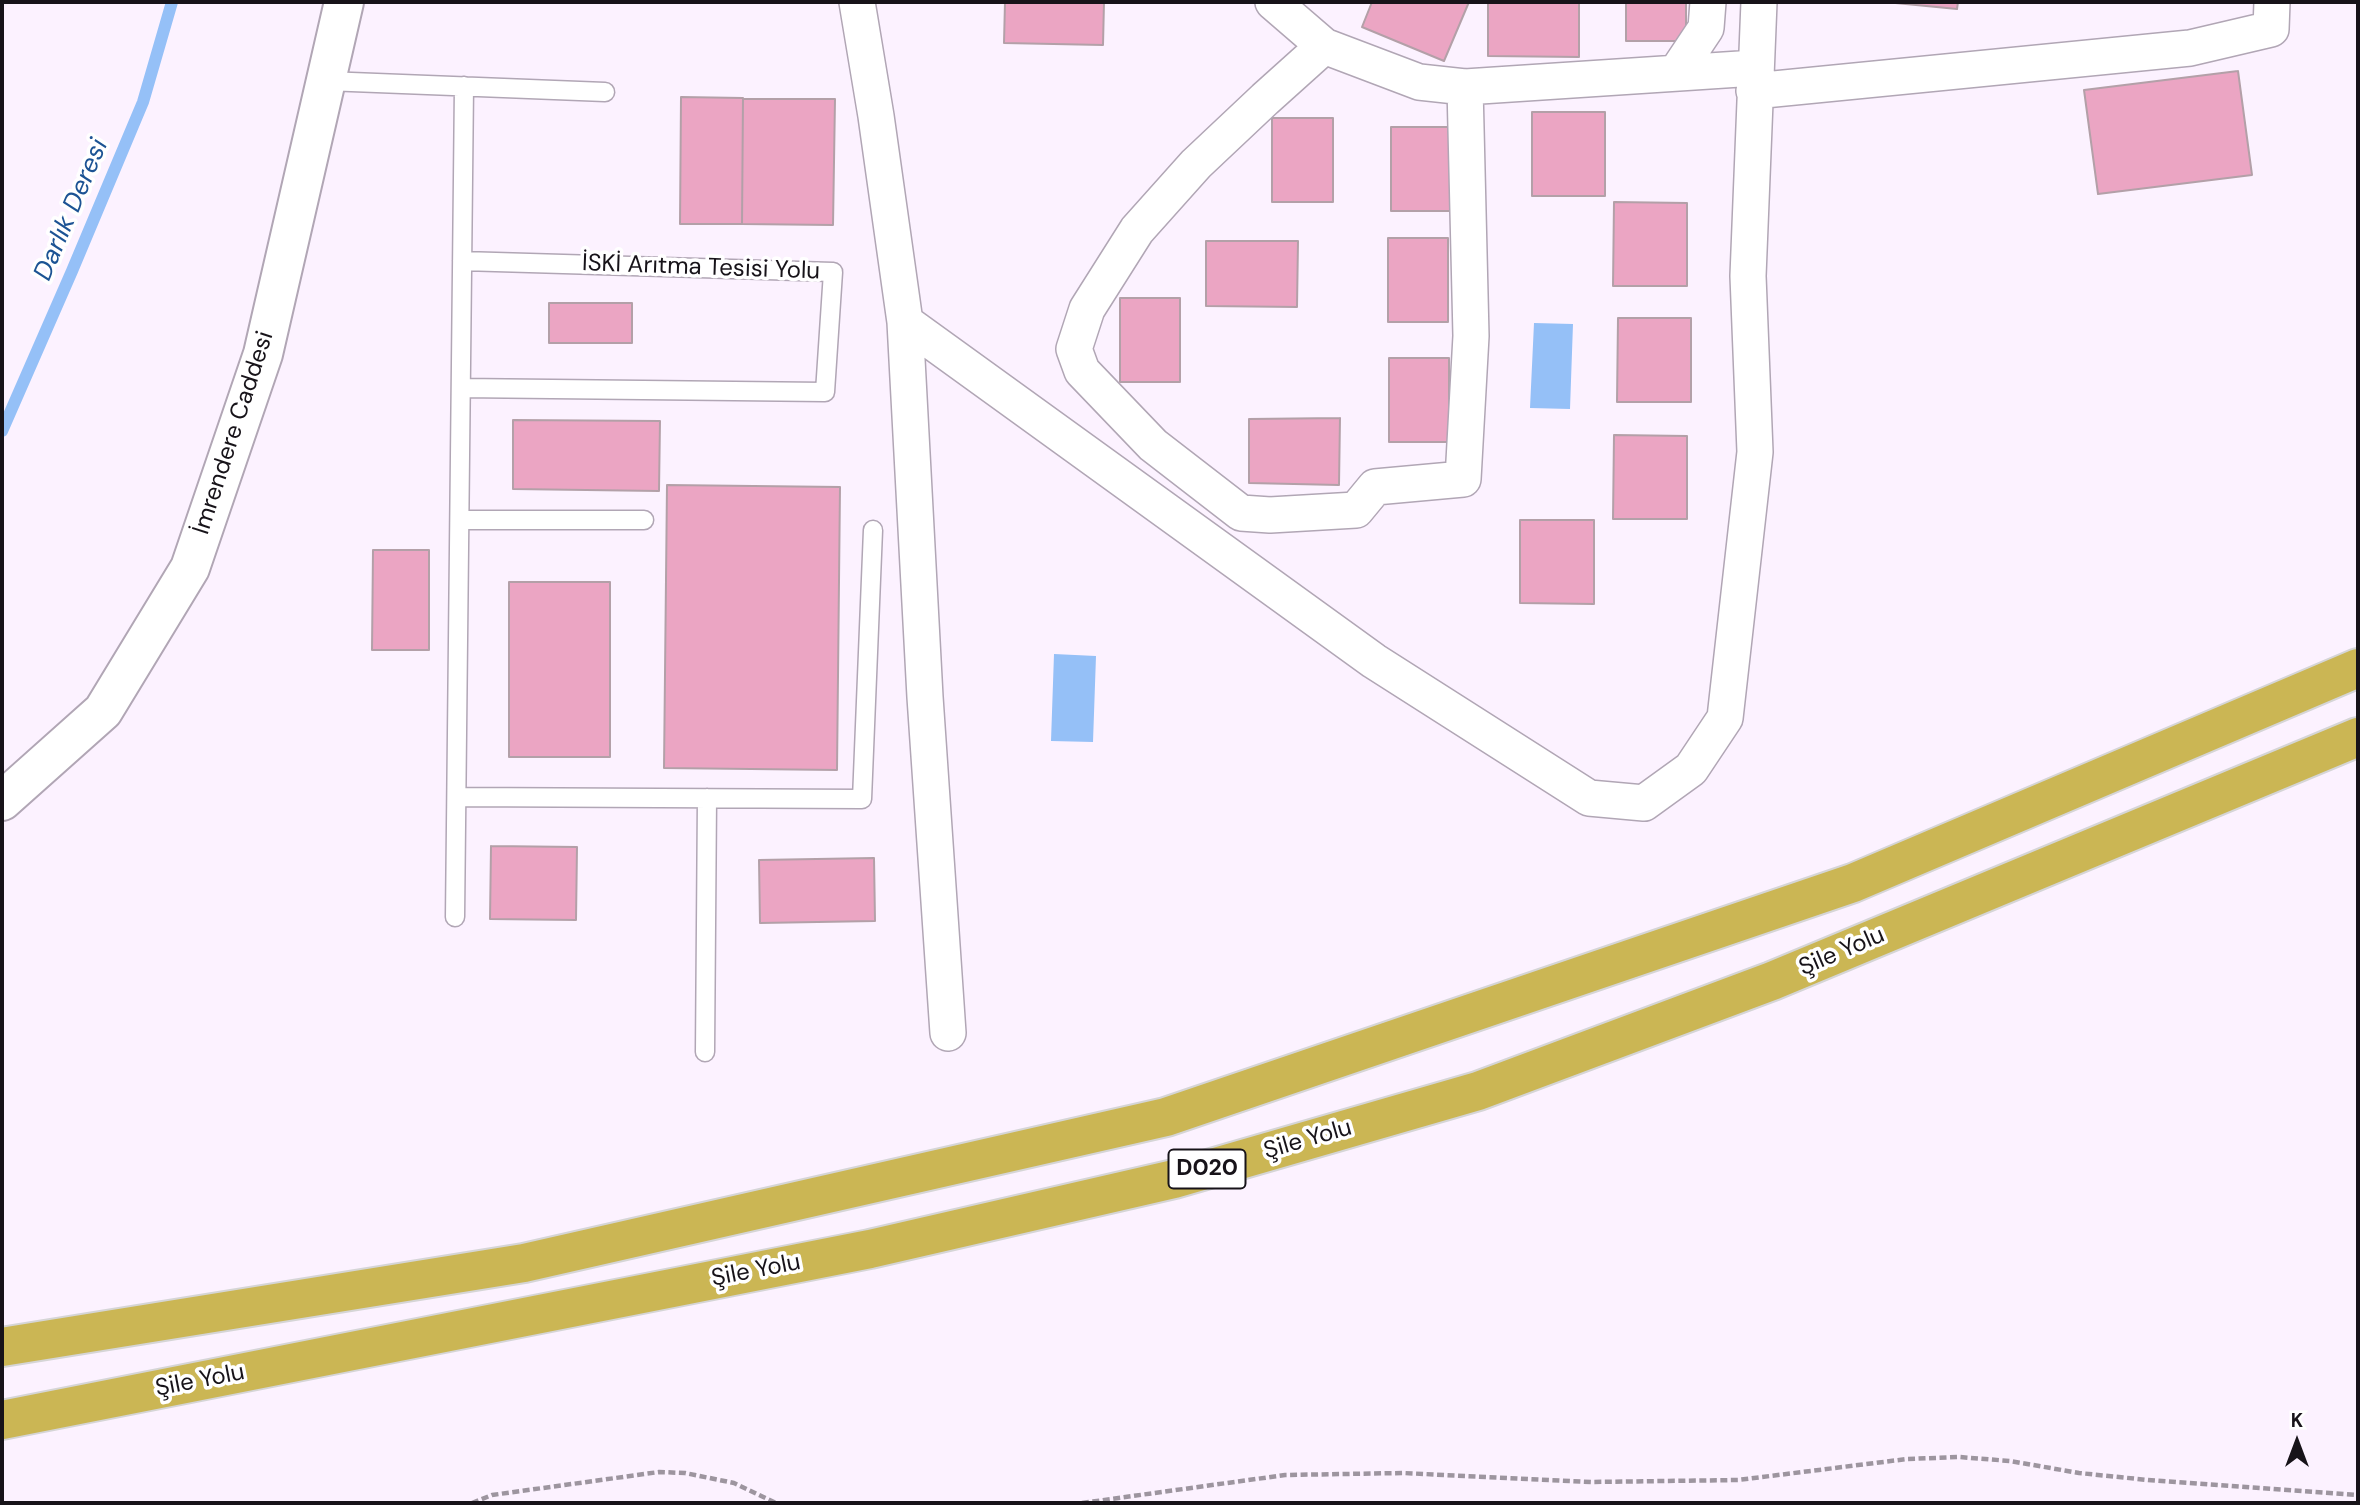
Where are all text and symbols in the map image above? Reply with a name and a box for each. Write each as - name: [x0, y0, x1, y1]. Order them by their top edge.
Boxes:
- water label: Darlık Deresi: [28, 135, 116, 285]
- street label: İSKİ Arıtma Tesisi Yolu: [582, 249, 820, 287]
- street label: İmrendere Caddesi: [188, 328, 280, 538]
- street label: Şile Yolu: [1795, 921, 1889, 983]
- street label: Şile Yolu: [1261, 1114, 1355, 1166]
- road number: D020: [1168, 1150, 1246, 1188]
- street label: Şile Yolu: [709, 1248, 803, 1294]
- street label: Şile Yolu: [153, 1358, 247, 1404]
- north arrow: [2262, 1407, 2332, 1477]
- text: K: [2291, 1408, 2303, 1433]

